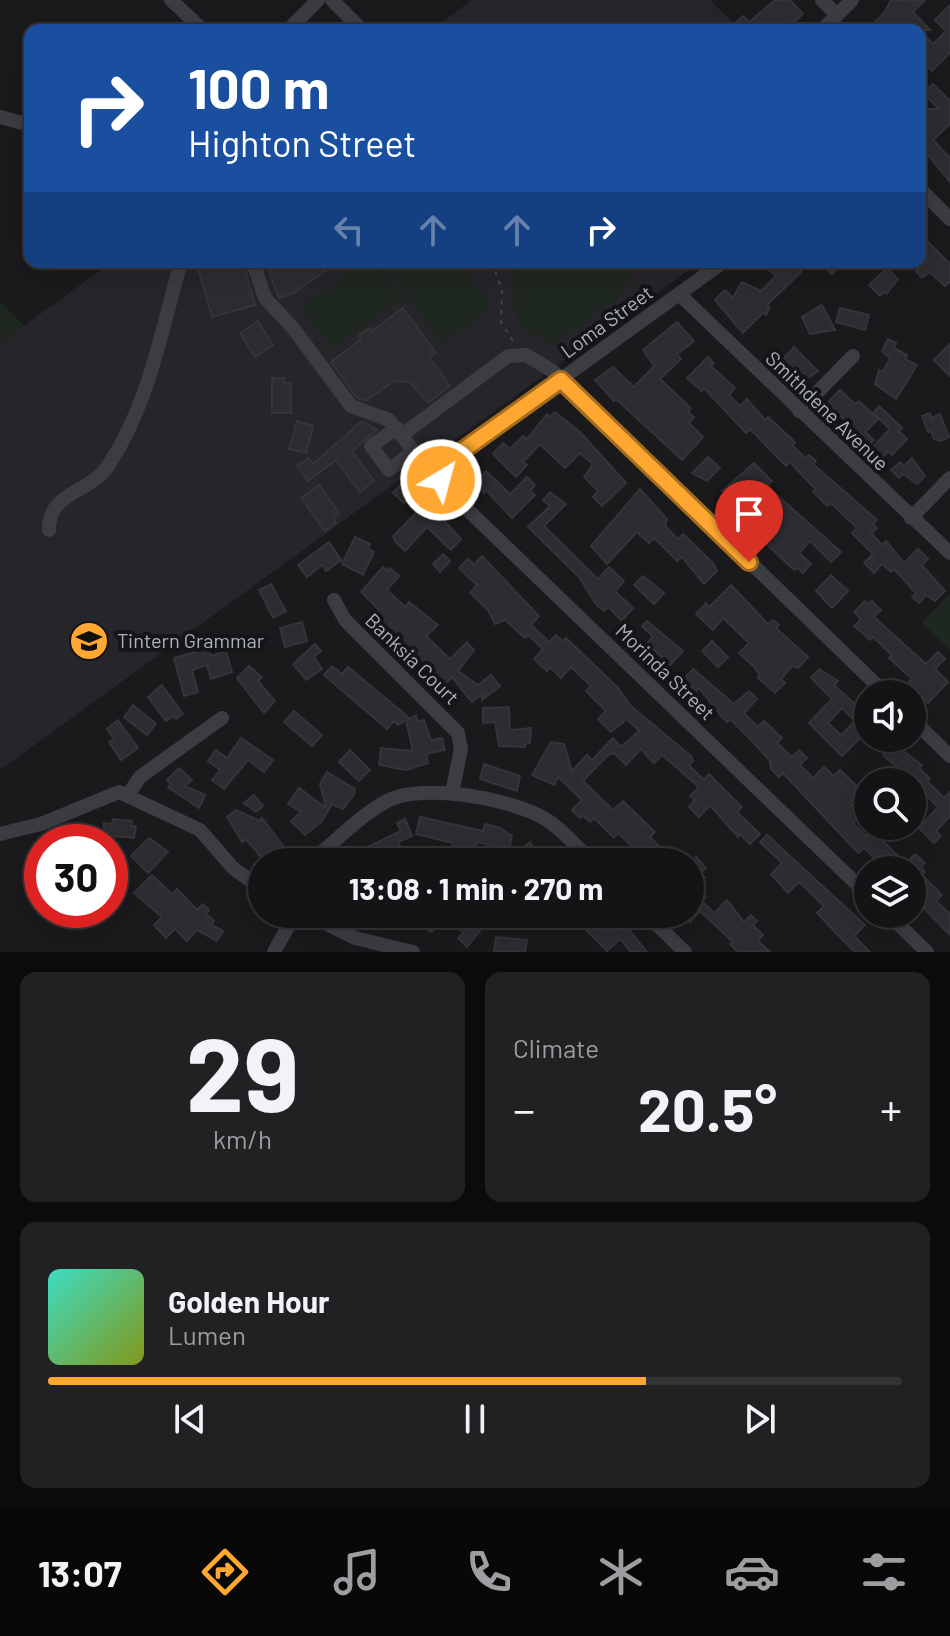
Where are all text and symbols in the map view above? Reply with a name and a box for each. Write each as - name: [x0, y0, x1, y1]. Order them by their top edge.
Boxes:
- text: 100 m: [188, 53, 330, 120]
- icon: right: [56, 56, 160, 160]
- text: Highton Street: [188, 121, 416, 164]
- icon: left: [327, 208, 371, 252]
- icon: ahead: [411, 208, 455, 252]
- icon: ahead: [495, 208, 539, 252]
- icon: right: [579, 208, 623, 252]
- street label: Loma Street: [556, 280, 657, 363]
- street label: Smithdene Avenue: [761, 345, 894, 475]
- position arrow: [399, 438, 483, 522]
- pin: [715, 480, 783, 562]
- icon: arrive: [727, 492, 771, 536]
- street label: Banksia Court: [361, 608, 465, 709]
- street label: Morinda Street: [611, 618, 720, 724]
- school or university icon: Tintern Grammar: [68, 620, 110, 662]
- place label: Tintern Grammar: [117, 628, 264, 652]
- map controls: [854, 680, 926, 928]
- button: sound: [854, 680, 926, 752]
- button: search: [854, 768, 926, 840]
- speed limit sign: 30: [24, 824, 128, 928]
- button: layers: [854, 856, 926, 928]
- text: 13:08 · 1 min · 270 m: [349, 870, 603, 906]
- text: 29: [186, 1008, 299, 1133]
- text: Climate: [513, 1032, 599, 1063]
- text: 20.5°: [638, 1072, 777, 1144]
- text: −: [513, 1082, 535, 1135]
- text: +: [880, 1082, 902, 1135]
- text: km/h: [213, 1123, 272, 1154]
- text: Golden Hour: [168, 1283, 330, 1319]
- text: Lumen: [168, 1319, 246, 1350]
- icon: previous: [168, 1397, 212, 1441]
- icon: pause: [453, 1397, 497, 1441]
- icon: next: [738, 1397, 782, 1441]
- icon: directions: [197, 1544, 253, 1600]
- icon: music: [329, 1544, 385, 1600]
- icon: phone: [461, 1544, 517, 1600]
- icon: climate: [593, 1544, 649, 1600]
- icon: car: [724, 1544, 780, 1600]
- icon: filters: [856, 1544, 912, 1600]
- text: 13:07: [38, 1551, 122, 1594]

